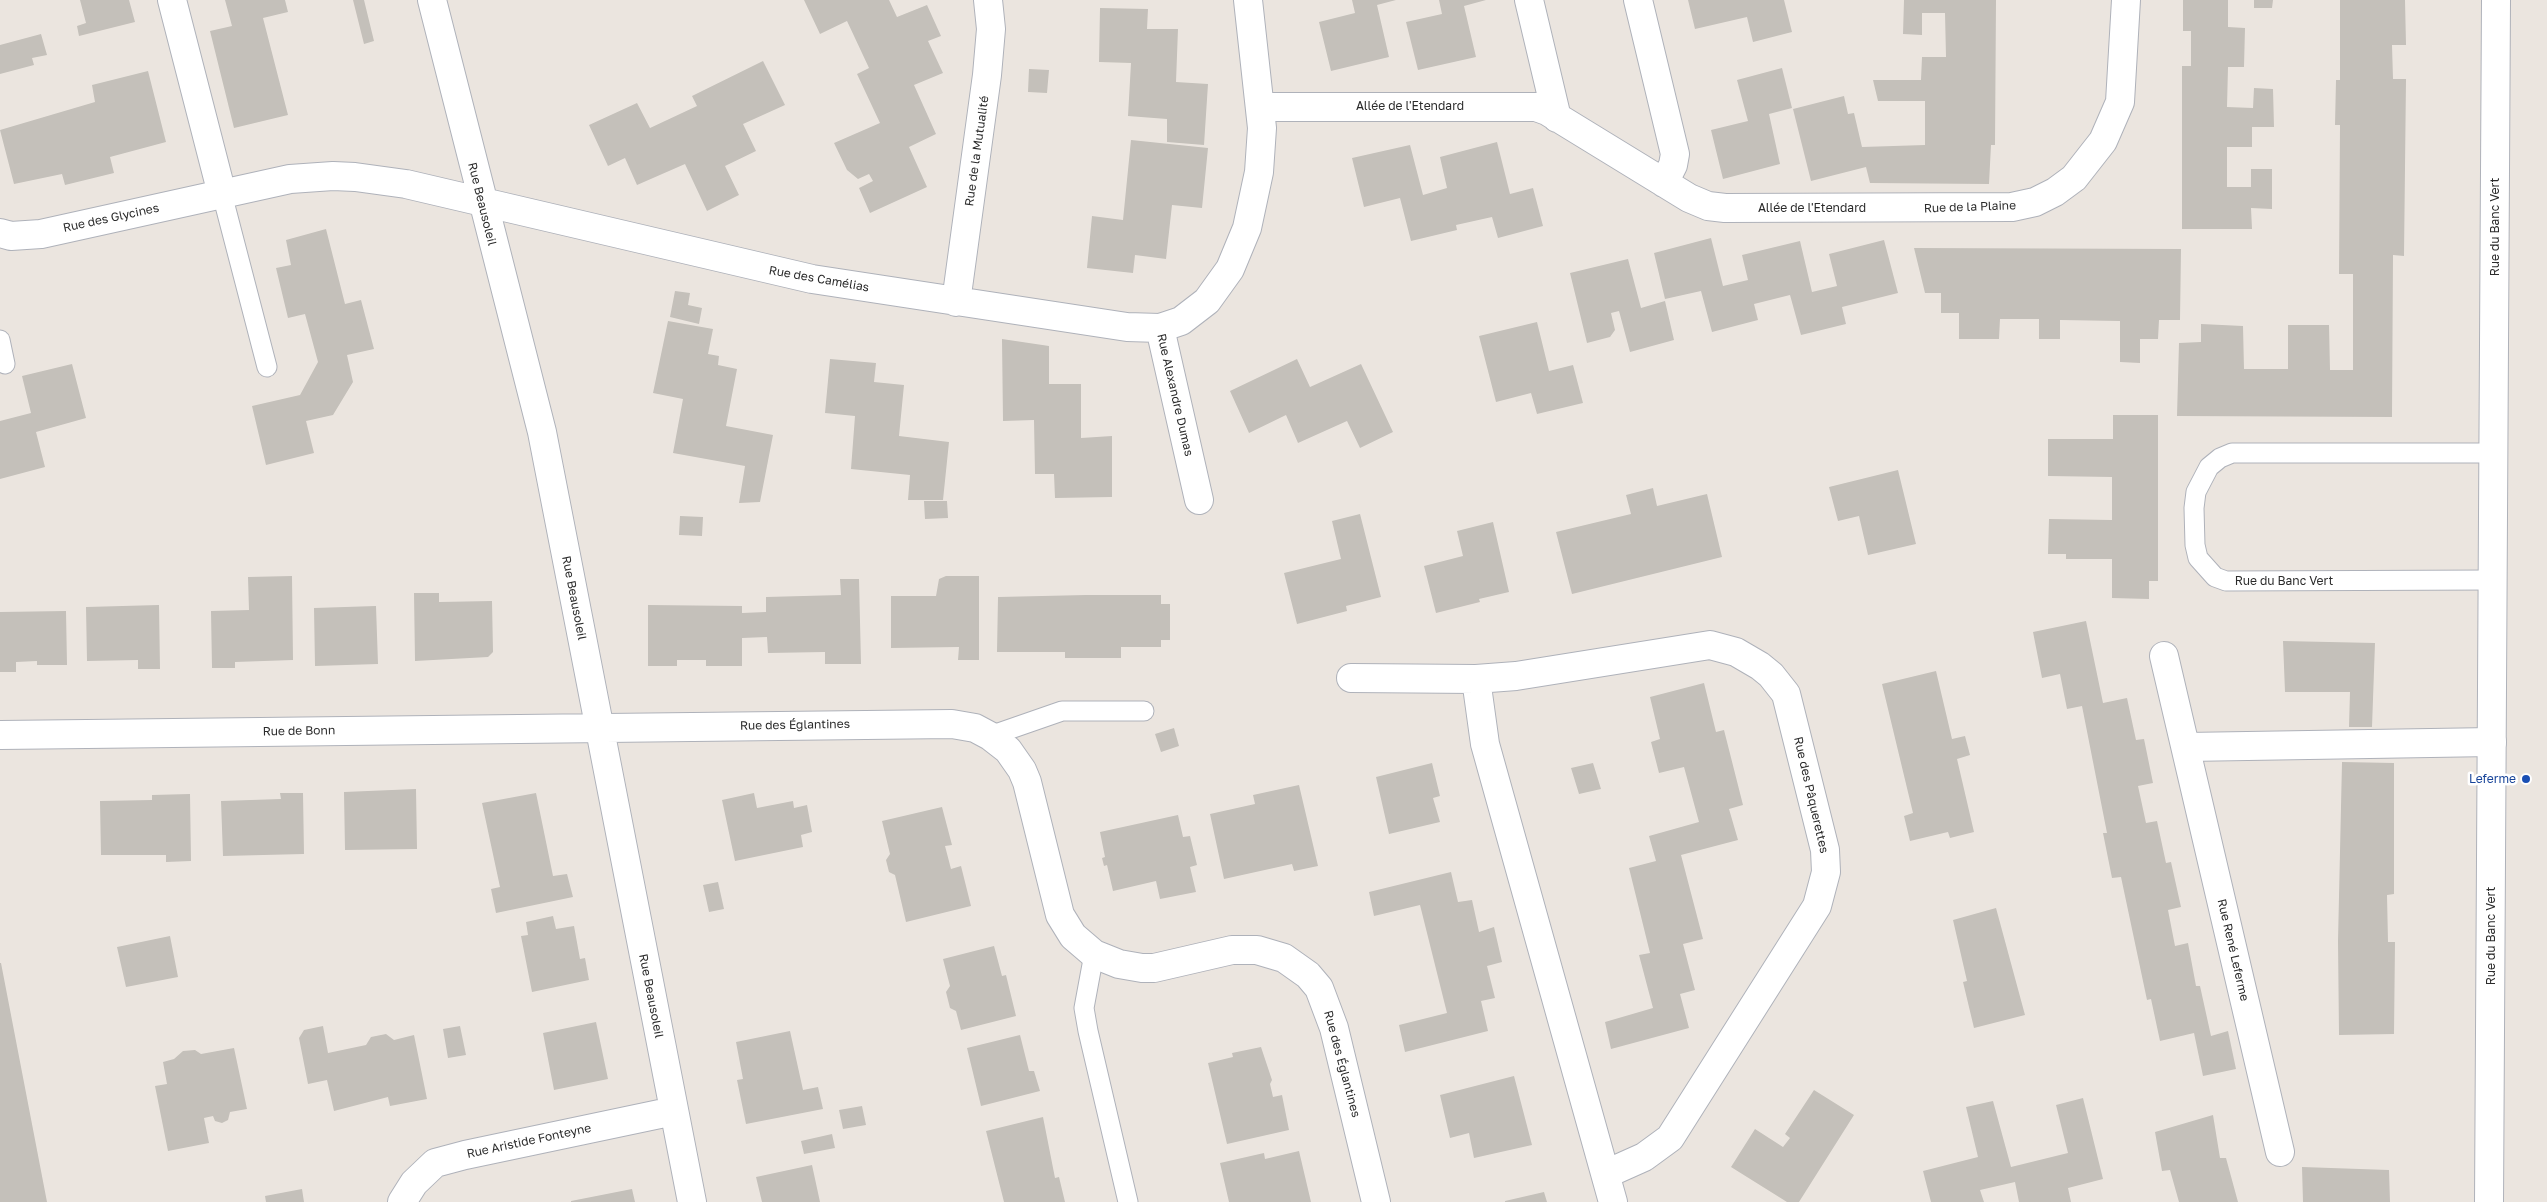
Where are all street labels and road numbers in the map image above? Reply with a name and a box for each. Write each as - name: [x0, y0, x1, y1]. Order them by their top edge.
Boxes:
- street label: Rue de la Mutualité: [962, 95, 992, 207]
- street label: Allée de l'Etendard: [1356, 99, 1464, 113]
- street label: Rue Beausoleil: [465, 161, 499, 247]
- street label: Rue du Banc Vert: [2488, 178, 2502, 276]
- street label: Rue de la Plaine: [1924, 198, 2016, 216]
- street label: Rue des Glycines: [62, 201, 160, 235]
- street label: Allée de l'Etendard: [1758, 201, 1866, 215]
- street label: Rue des Camélias: [768, 263, 870, 295]
- street label: Rue Alexandre Dumas: [1154, 332, 1196, 458]
- street label: Rue Beausoleil: [559, 555, 589, 641]
- street label: Rue du Banc Vert: [2235, 574, 2333, 588]
- street label: Rue des Églantines: [740, 717, 850, 733]
- street label: Rue de Bonn: [263, 723, 335, 739]
- street label: Rue des Pâquerettes: [1791, 735, 1831, 855]
- street label: Rue du Banc Vert: [2484, 887, 2498, 985]
- street label: Rue René Leferme: [2214, 897, 2252, 1003]
- street label: Rue Beausoleil: [636, 953, 666, 1039]
- street label: Rue des Églantines: [1321, 1009, 1363, 1119]
- street label: Rue Aristide Fonteyne: [465, 1121, 593, 1161]

